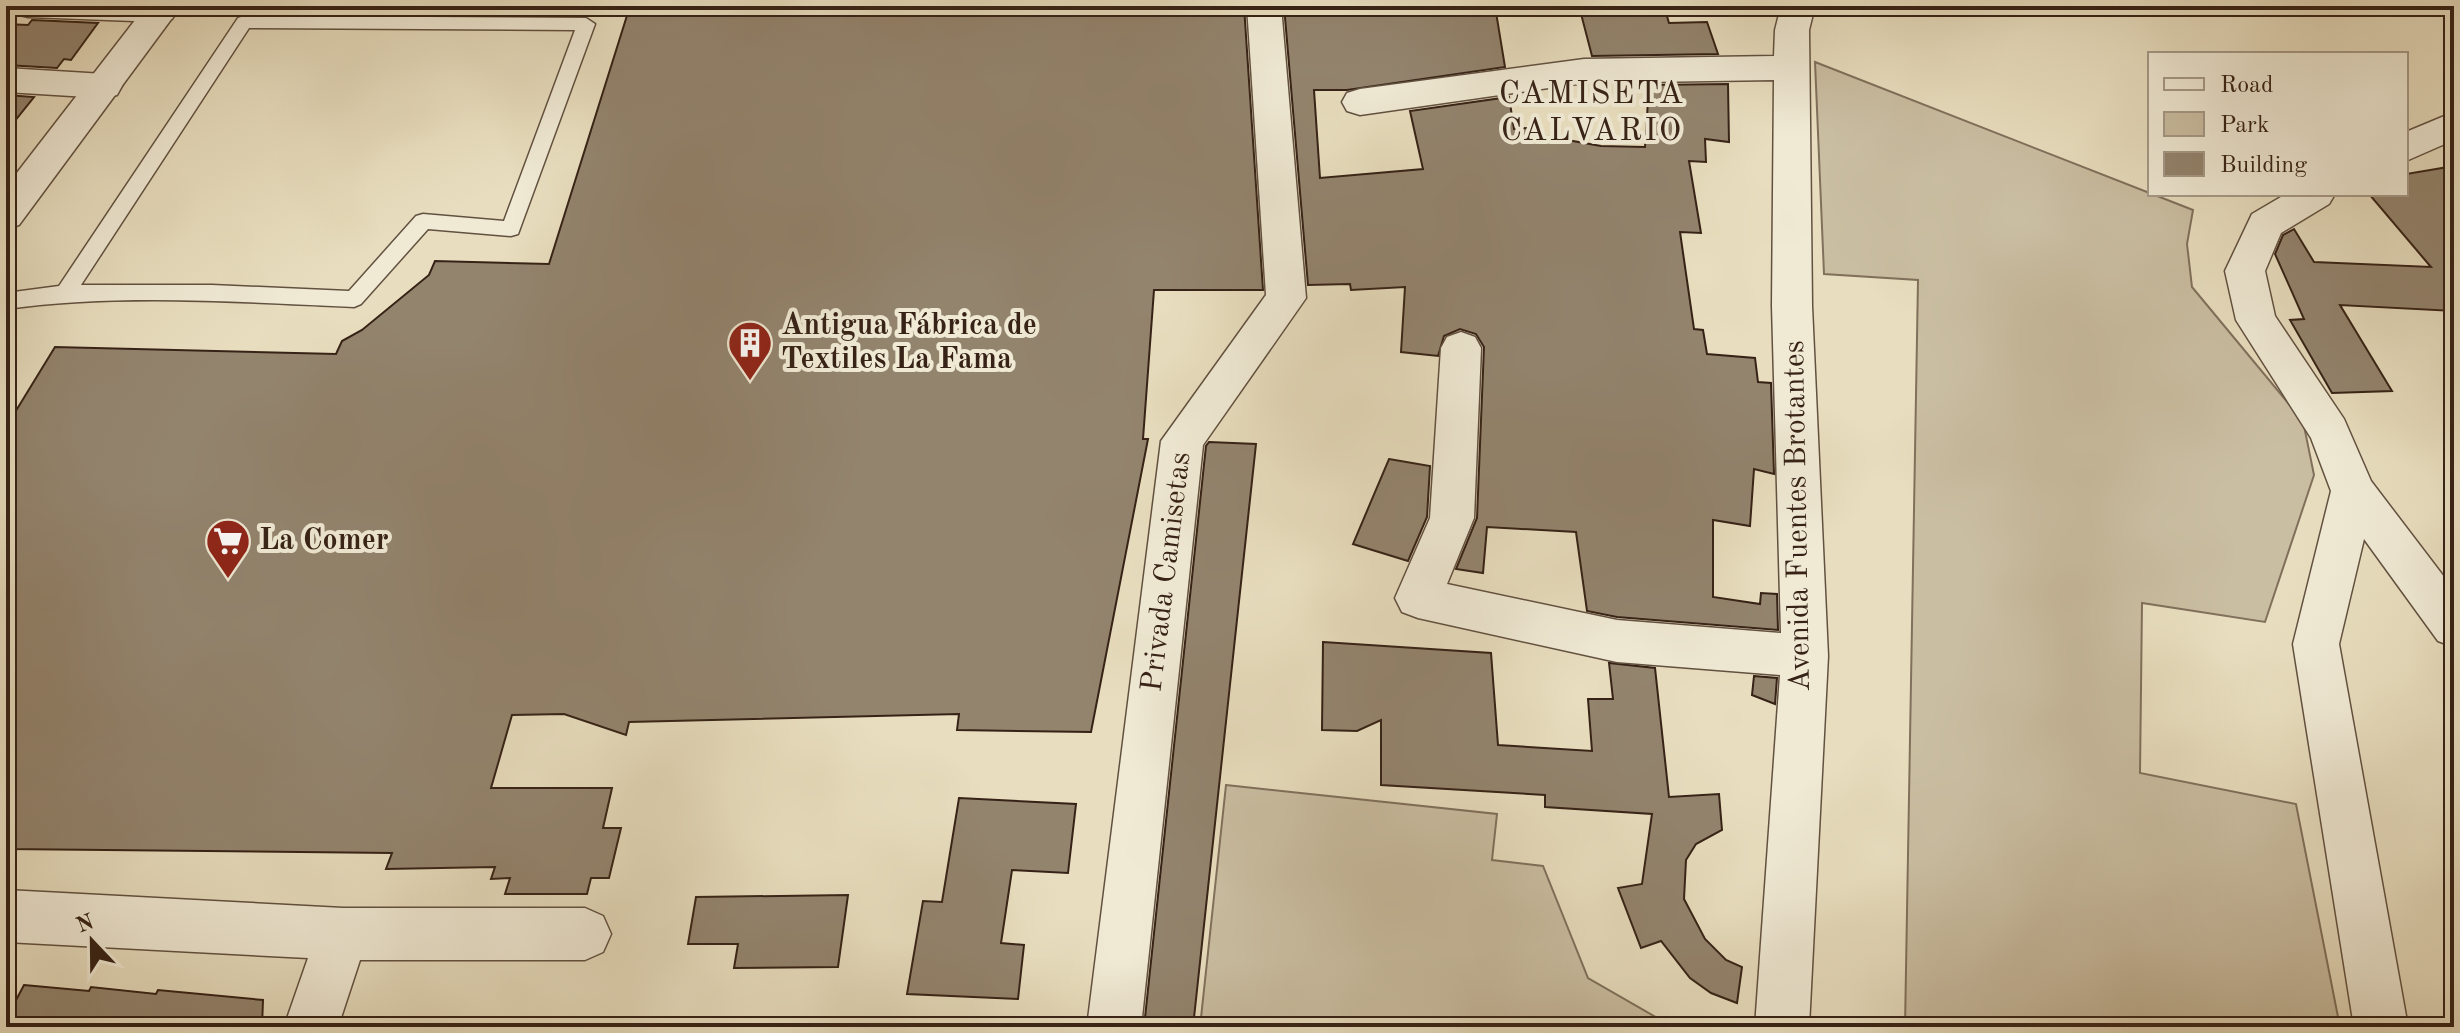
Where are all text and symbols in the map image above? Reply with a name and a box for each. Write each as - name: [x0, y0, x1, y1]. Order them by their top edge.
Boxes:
- legend: [2148, 52, 2408, 196]
- text: Road: [2220, 74, 2273, 98]
- district label: CAMISETA CALVARIO: [1499, 79, 1685, 148]
- text: Park: [2220, 114, 2269, 138]
- text: Building: [2220, 154, 2307, 178]
- place label: Antigua Fábrica de Textiles La Fama: [781, 311, 1037, 375]
- building icon: Antigua Fábrica de Textiles La Fama: [726, 319, 774, 382]
- street label: Avenida Fuentes Brotantes: [1780, 340, 1816, 692]
- street label: Privada Camisetas: [1137, 450, 1197, 694]
- supermarket icon: La Comer: [204, 517, 252, 580]
- place label: La Comer: [259, 526, 389, 556]
- north arrow: [52, 901, 132, 981]
- text: N: [73, 911, 97, 938]

